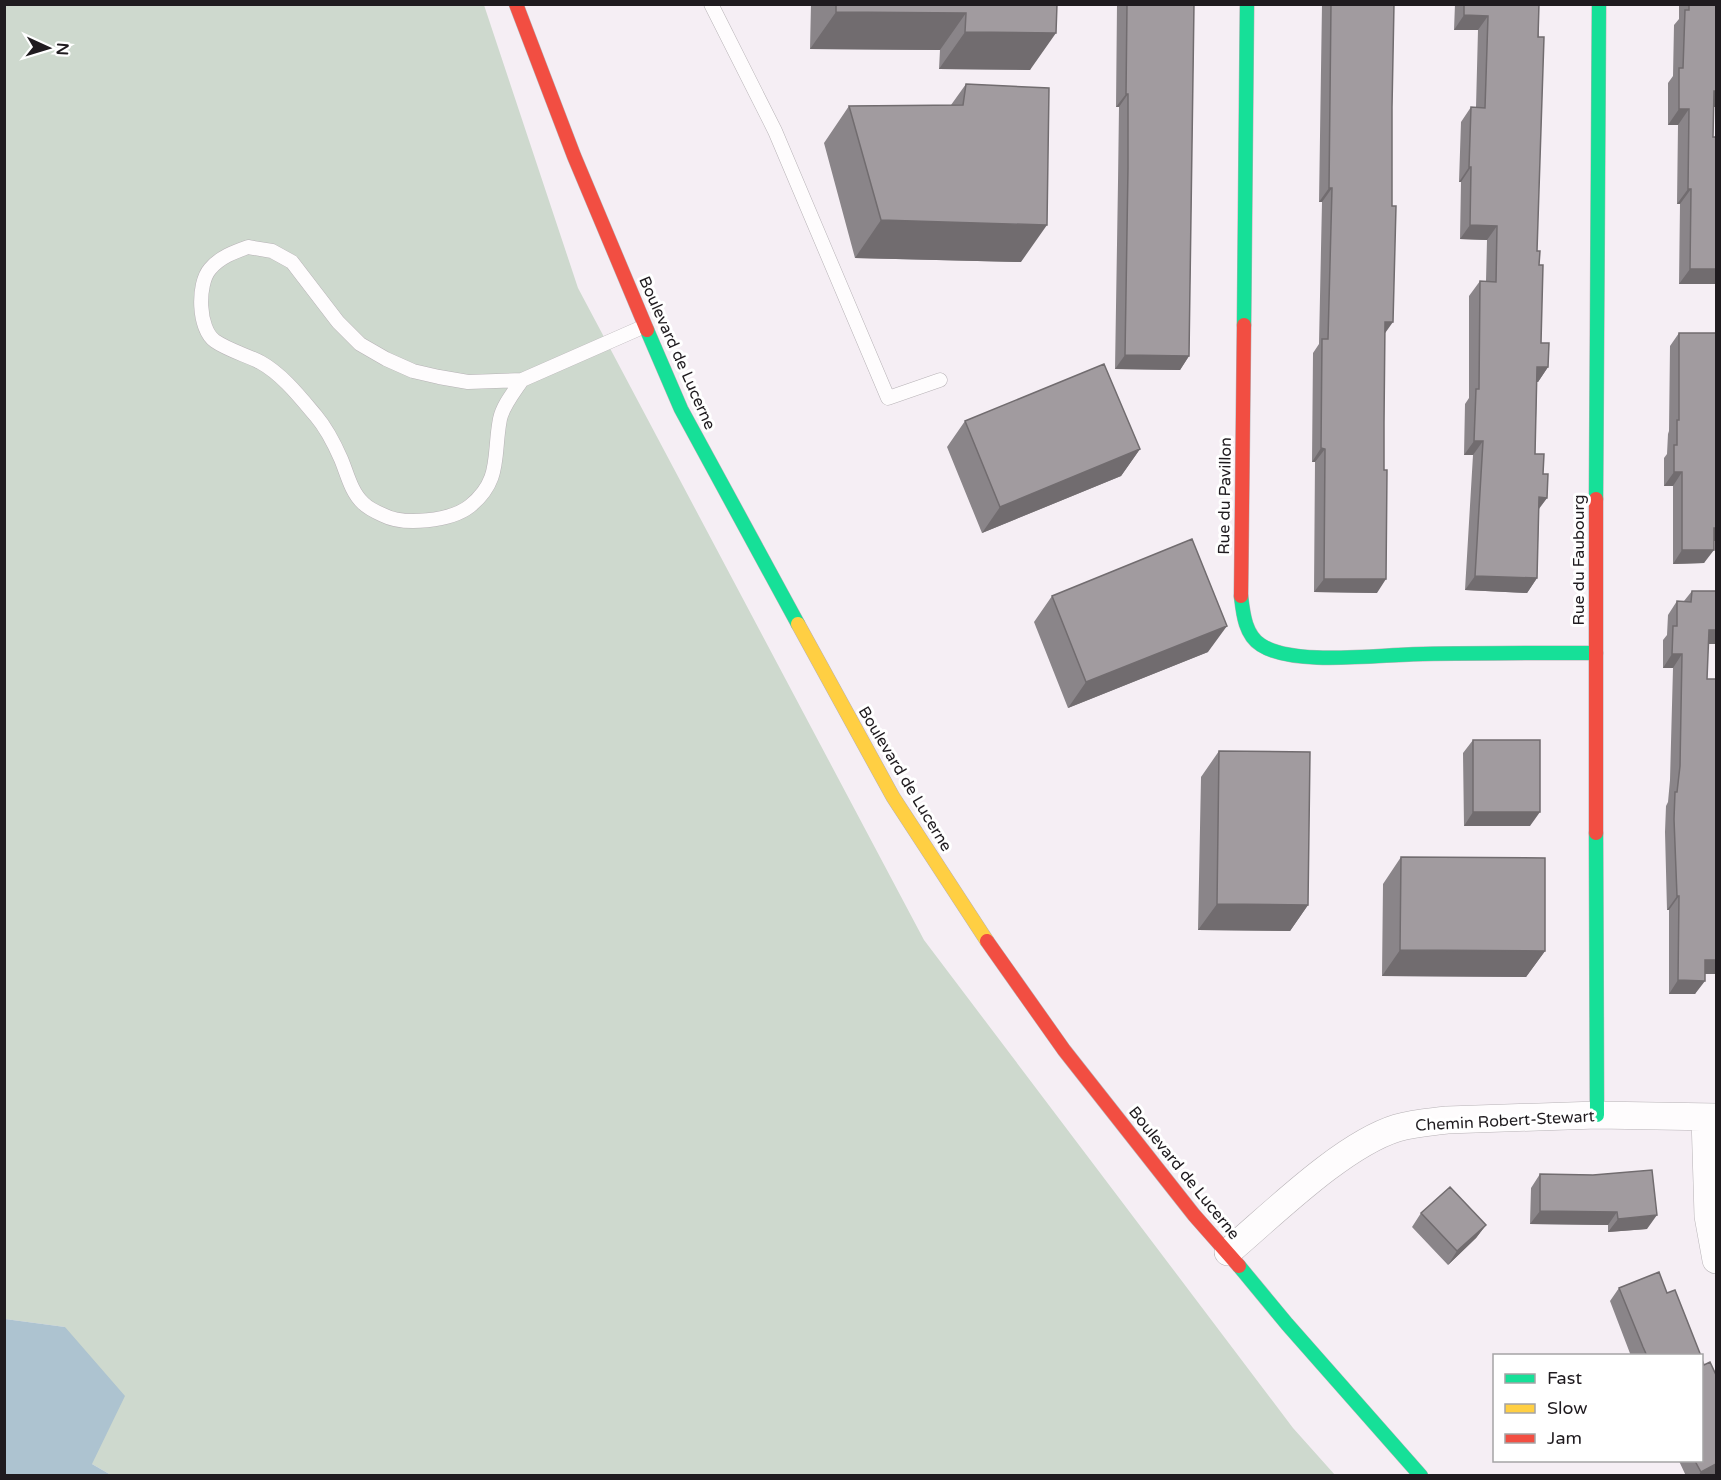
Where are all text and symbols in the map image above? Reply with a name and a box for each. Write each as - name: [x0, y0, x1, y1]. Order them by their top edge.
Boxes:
- north arrow: [18, 18, 78, 78]
- text: N: [52, 42, 72, 56]
- street label: Boulevard de Lucerne: [634, 273, 720, 433]
- street label: Rue du Pavillon: [1214, 437, 1236, 555]
- street label: Rue du Faubourg: [1569, 494, 1589, 626]
- street label: Boulevard de Lucerne: [854, 703, 956, 855]
- street label: Boulevard de Lucerne: [1124, 1102, 1244, 1244]
- street label: Chemin Robert-Stewart: [1415, 1106, 1595, 1136]
- legend: [1493, 1354, 1703, 1462]
- text: Fast: [1547, 1367, 1582, 1389]
- text: Slow: [1547, 1397, 1588, 1419]
- text: Jam: [1547, 1427, 1582, 1449]

